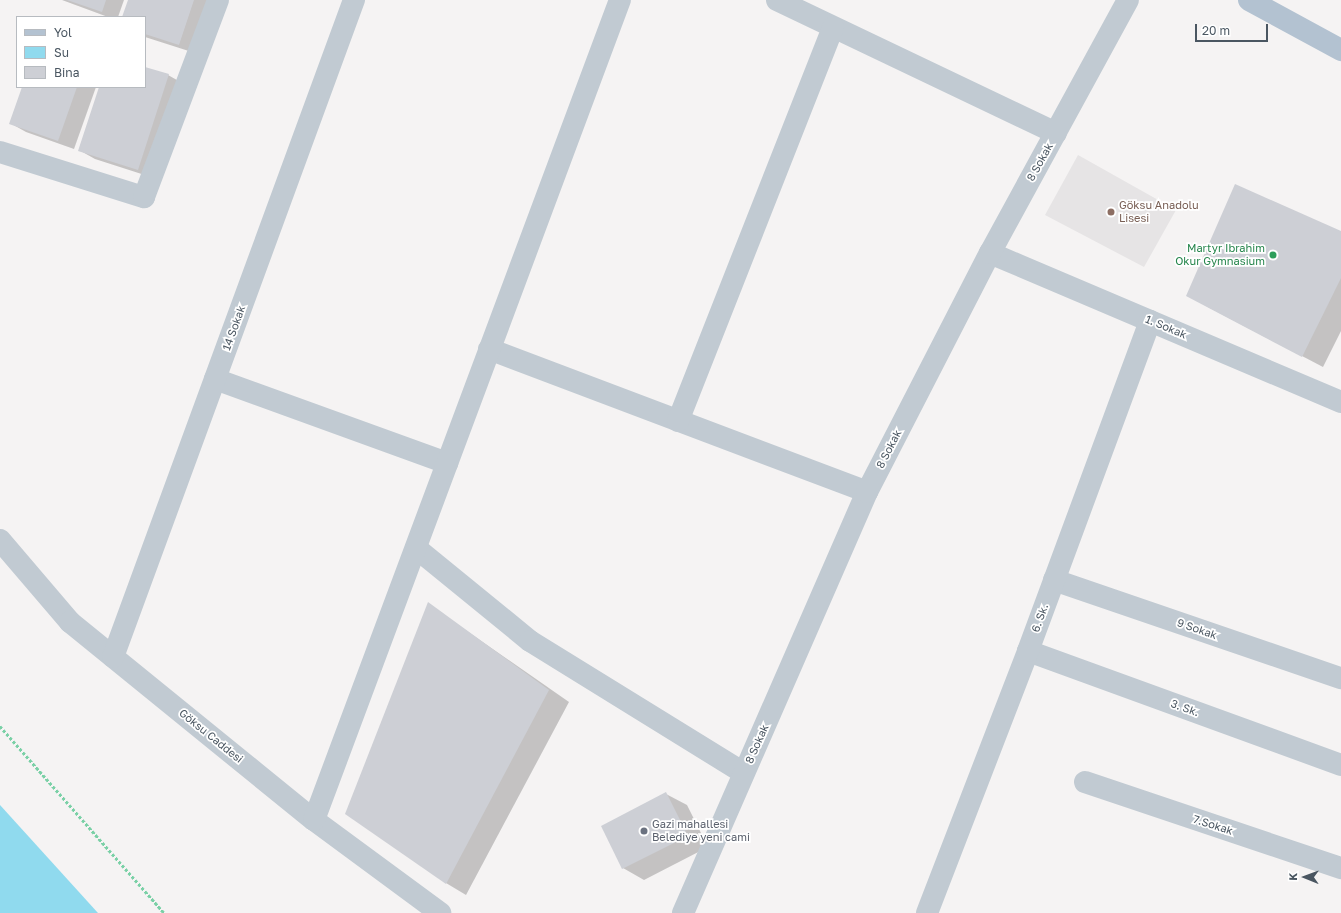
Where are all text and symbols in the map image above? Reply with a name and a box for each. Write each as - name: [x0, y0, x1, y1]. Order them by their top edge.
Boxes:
- legend: [16, 16, 146, 88]
- scale bar: [1197, 16, 1270, 42]
- text: 20 m: [1202, 23, 1230, 38]
- text: Yol: [54, 25, 72, 40]
- text: Su: [54, 45, 69, 60]
- text: Bina: [54, 65, 79, 80]
- street label: 8 Sokak: [1024, 141, 1056, 183]
- place label: Göksu Anadolu Lisesi: [1119, 199, 1199, 225]
- marker: Göksu Anadolu Lisesi: [1106, 207, 1116, 217]
- place label: Martyr Ibrahim Okur Gymnasium: [1175, 242, 1265, 268]
- marker: Martyr Ibrahim Okur Gymnasium: [1268, 250, 1278, 260]
- street label: 14 Sokak: [220, 304, 248, 352]
- street label: 1. Sokak: [1143, 312, 1189, 342]
- street label: 8 Sokak: [874, 427, 904, 471]
- street label: 6. Sk.: [1029, 602, 1051, 634]
- street label: 9 Sokak: [1175, 616, 1219, 642]
- street label: 3. Sk.: [1169, 697, 1201, 719]
- street label: Göksu Caddesi: [176, 706, 246, 766]
- street label: 8 Sokak: [743, 722, 771, 766]
- street label: 7.Sokak: [1191, 812, 1235, 838]
- place label: Gazi mahallesi Belediye yeni cami: [652, 818, 750, 844]
- marker: Gazi mahallesi Belediye yeni cami: [639, 826, 649, 836]
- north arrow: [1285, 857, 1325, 897]
- text: K: [1286, 873, 1299, 881]

